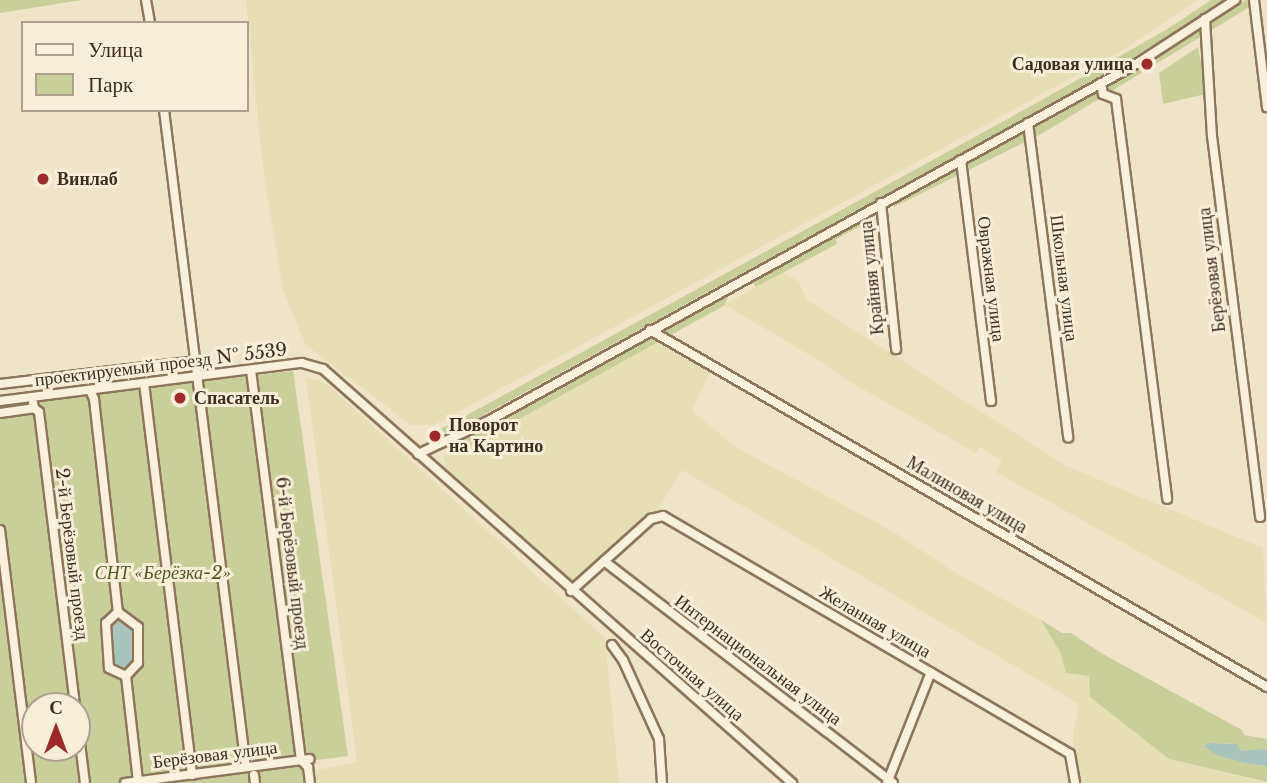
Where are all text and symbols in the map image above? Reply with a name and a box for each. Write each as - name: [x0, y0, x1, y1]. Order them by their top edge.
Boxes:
- legend: [21, 21, 248, 112]
- text: Улица: [88, 37, 143, 63]
- place label: Садовая улица: [1012, 53, 1133, 75]
- marker: Садовая улица: [1139, 56, 1155, 72]
- text: Парк: [88, 72, 133, 98]
- place label: Винлаб: [57, 168, 118, 190]
- marker: Винлаб: [35, 171, 51, 187]
- street label: Берёзовая улица: [1194, 206, 1230, 334]
- street label: Школьная улица: [1046, 213, 1082, 343]
- street label: Овражная улица: [973, 215, 1009, 343]
- street label: Крайняя улица: [855, 220, 889, 336]
- street label: проектируемый проезд № 5539: [34, 339, 288, 391]
- place label: Спасатель: [194, 387, 280, 409]
- marker: Спасатель: [172, 390, 188, 406]
- place label: Поворот на Картино: [449, 415, 543, 458]
- marker: Поворот на Картино: [427, 428, 443, 444]
- street label: Малиновая улица: [903, 452, 1031, 538]
- street label: 2-й Берёзовый проезд: [51, 467, 93, 641]
- street label: 6-й Берёзовый проезд: [271, 476, 313, 650]
- park label: СНТ «Берёзка-2»: [95, 562, 231, 584]
- street label: Желанная улица: [815, 581, 935, 663]
- street label: Интернациональная улица: [670, 590, 846, 730]
- street label: Восточная улица: [636, 624, 748, 726]
- north arrow: [21, 692, 91, 762]
- text: С: [49, 696, 63, 719]
- street label: Берёзовая улица: [151, 737, 279, 773]

